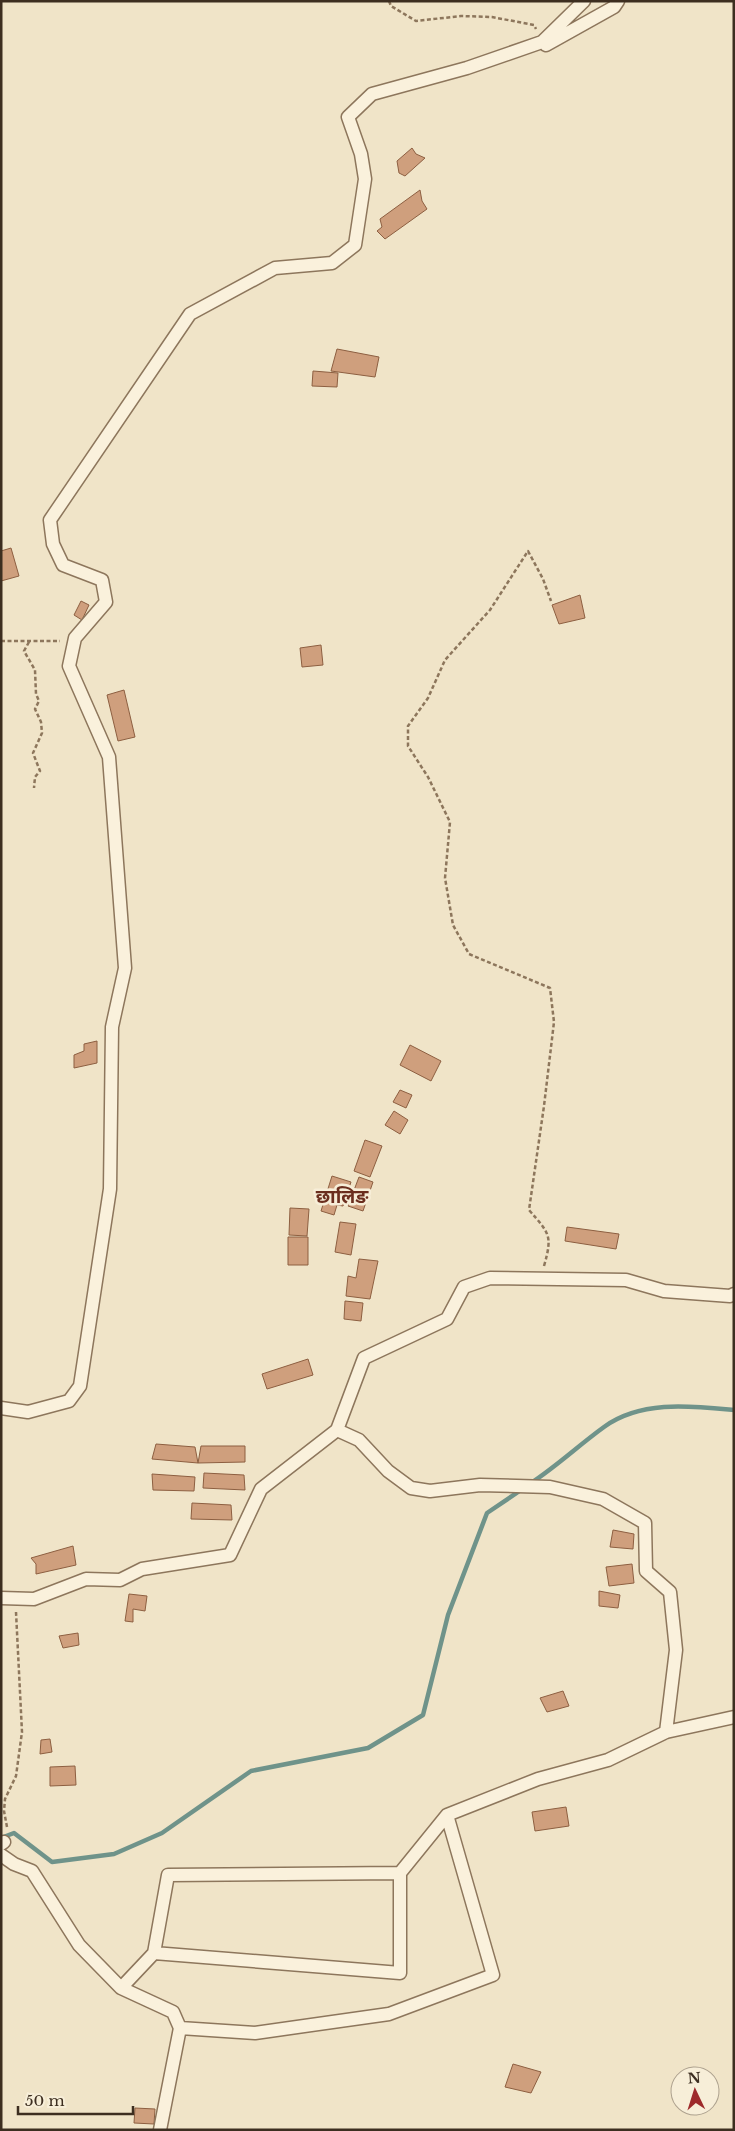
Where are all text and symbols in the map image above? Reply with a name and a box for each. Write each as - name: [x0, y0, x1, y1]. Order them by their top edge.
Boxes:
- district label: छालिङ: [316, 1185, 369, 1208]
- north arrow: [670, 2066, 720, 2116]
- text: N: [687, 2069, 701, 2087]
- scale bar: [18, 2084, 132, 2116]
- text: 50 m: [25, 2091, 65, 2110]

